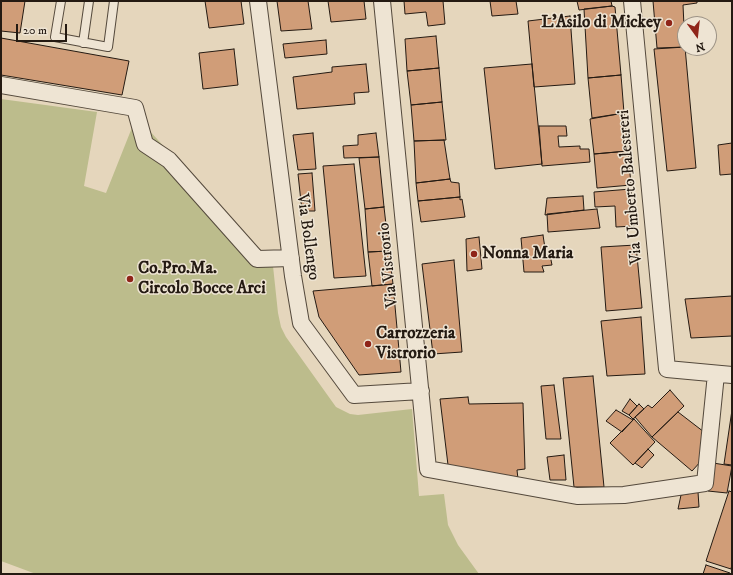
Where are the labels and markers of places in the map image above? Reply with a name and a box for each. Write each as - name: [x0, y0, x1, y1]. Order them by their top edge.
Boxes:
- place label: L'Asilo di Mickey: [541, 13, 661, 33]
- marker: L'Asilo di Mickey: [664, 18, 674, 28]
- place label: Nonna Maria: [482, 244, 573, 264]
- marker: Nonna Maria: [469, 249, 479, 259]
- place label: Co.Pro.Ma. Circolo Bocce Arci: [138, 259, 266, 299]
- marker: Co.Pro.Ma. Circolo Bocce Arci: [125, 274, 135, 284]
- place label: Carrozzeria Vistrorio: [376, 324, 455, 364]
- marker: Carrozzeria Vistrorio: [363, 339, 373, 349]

